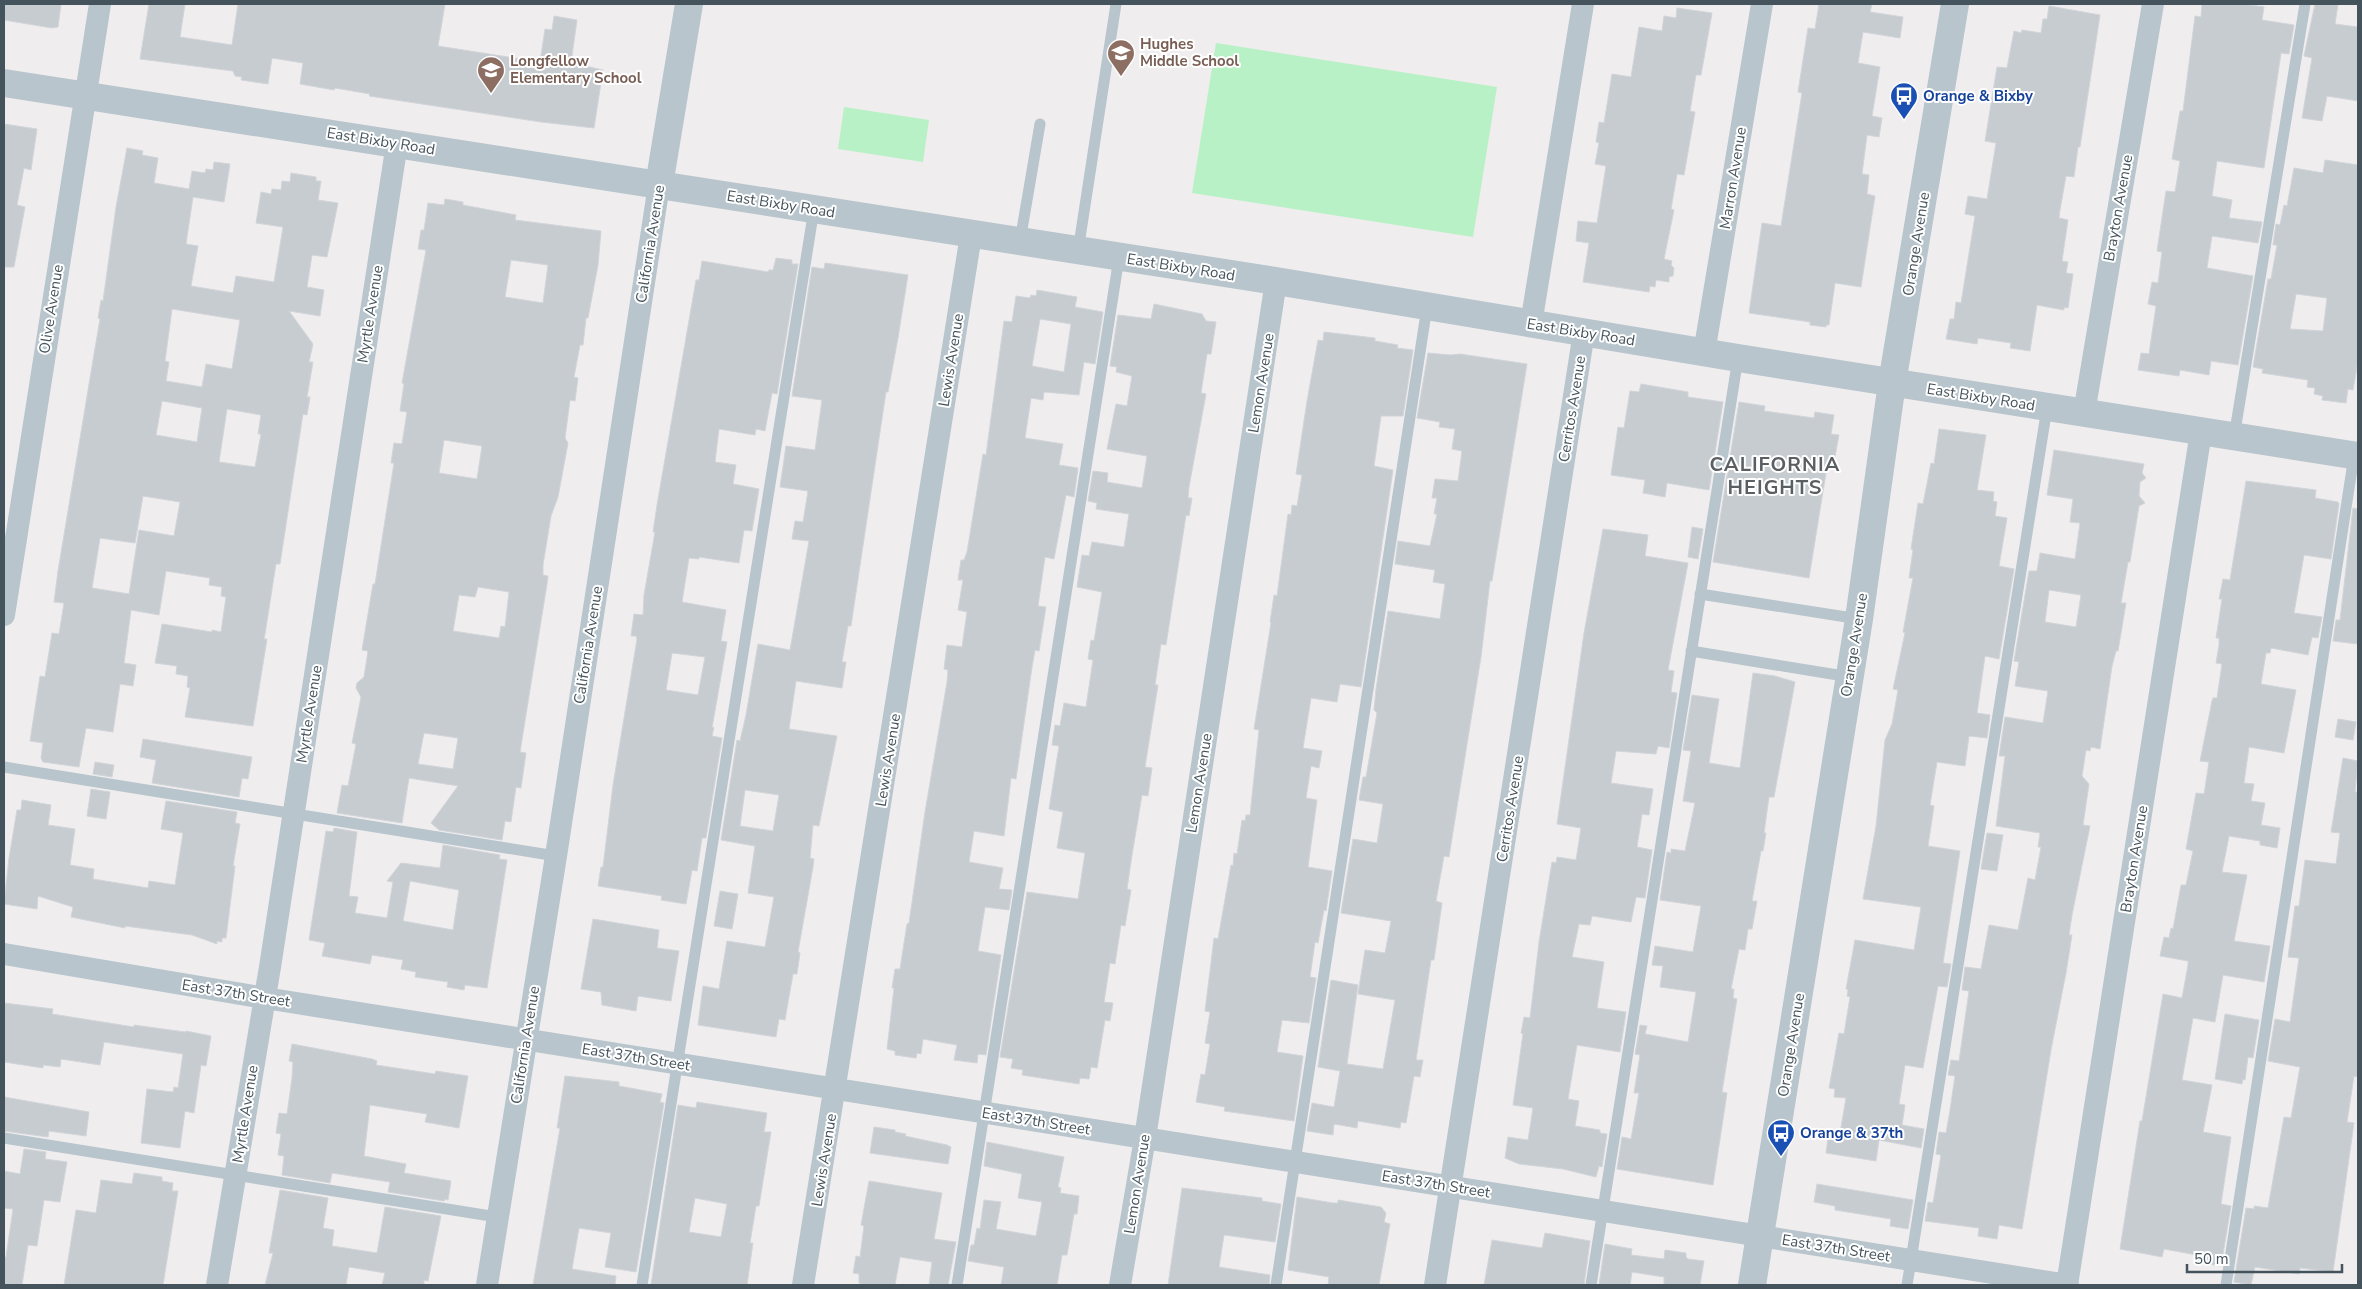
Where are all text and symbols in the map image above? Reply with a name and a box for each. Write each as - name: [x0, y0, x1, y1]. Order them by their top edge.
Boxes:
- place label: Hughes Middle School: [1140, 34, 1239, 71]
- school or university icon: Hughes Middle School: [1106, 38, 1136, 77]
- place label: Longfellow Elementary School: [510, 51, 642, 88]
- school or university icon: Longfellow Elementary School: [476, 55, 506, 94]
- bus stop icon: Orange & Bixby: [1889, 81, 1919, 120]
- place label: Orange & Bixby: [1923, 86, 2033, 106]
- street label: East Bixby Road: [325, 123, 437, 159]
- street label: Marron Avenue: [1715, 125, 1751, 231]
- street label: Brayton Avenue: [2099, 153, 2137, 263]
- street label: California Avenue: [631, 184, 669, 304]
- street label: East Bixby Road: [725, 186, 837, 222]
- street label: Orange Avenue: [1898, 191, 1934, 297]
- street label: East Bixby Road: [1125, 249, 1237, 285]
- street label: Olive Avenue: [34, 263, 68, 355]
- street label: Myrtle Avenue: [352, 264, 388, 364]
- street label: Lewis Avenue: [934, 312, 968, 408]
- street label: East Bixby Road: [1525, 314, 1637, 350]
- street label: Lemon Avenue: [1243, 332, 1279, 434]
- street label: Cerritos Avenue: [1554, 354, 1590, 464]
- street label: East Bixby Road: [1925, 379, 2037, 415]
- district label: CALIFORNIA HEIGHTS: [1710, 451, 1840, 501]
- street label: California Avenue: [569, 585, 607, 705]
- street label: Orange Avenue: [1836, 592, 1872, 698]
- street label: Myrtle Avenue: [291, 664, 327, 764]
- street label: Lewis Avenue: [871, 712, 905, 808]
- street label: Lemon Avenue: [1181, 732, 1217, 834]
- street label: Cerritos Avenue: [1492, 754, 1528, 864]
- street label: Brayton Avenue: [2116, 804, 2152, 914]
- street label: East 37th Street: [180, 975, 292, 1012]
- street label: California Avenue: [506, 985, 544, 1105]
- street label: Orange Avenue: [1773, 992, 1809, 1098]
- street label: East 37th Street: [580, 1039, 692, 1076]
- street label: Myrtle Avenue: [227, 1064, 263, 1164]
- street label: East 37th Street: [980, 1103, 1092, 1140]
- street label: Lewis Avenue: [807, 1112, 841, 1208]
- bus stop icon: Orange & 37th: [1766, 1118, 1796, 1157]
- place label: Orange & 37th: [1800, 1123, 1903, 1143]
- street label: Lemon Avenue: [1119, 1133, 1155, 1235]
- street label: East 37th Street: [1380, 1166, 1492, 1203]
- street label: East 37th Street: [1780, 1230, 1892, 1267]
- scale bar: [2187, 1242, 2342, 1274]
- text: 50 m: [2194, 1249, 2229, 1269]

